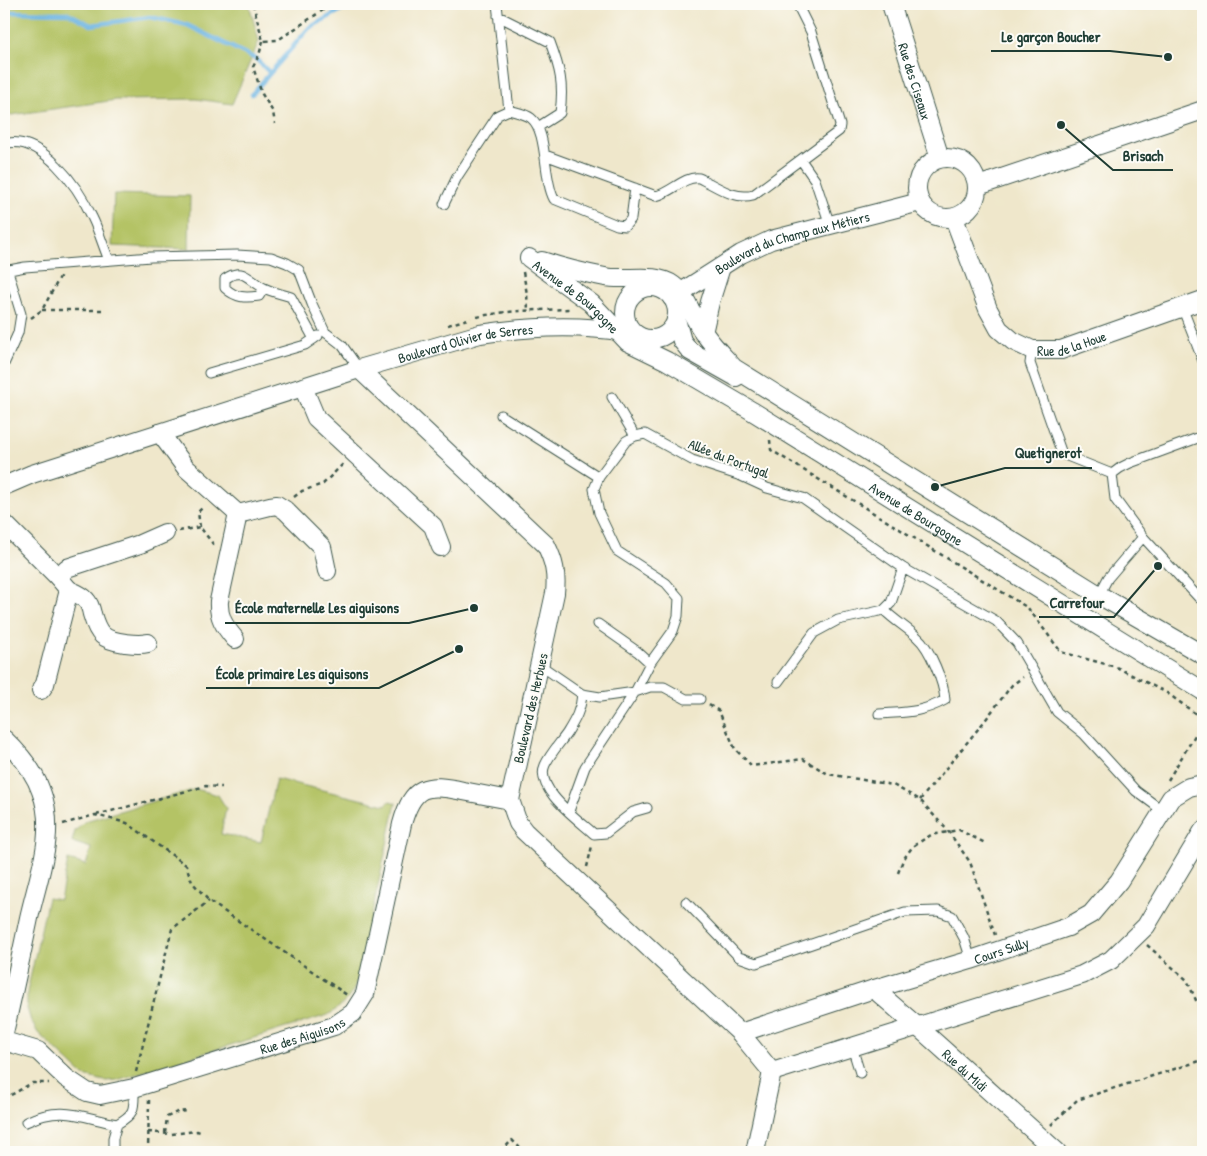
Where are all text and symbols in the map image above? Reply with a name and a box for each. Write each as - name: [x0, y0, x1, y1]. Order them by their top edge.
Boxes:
- callout: Le garçon Boucher: [991, 21, 1110, 51]
- text: Le garçon Boucher: [1002, 26, 1101, 48]
- street label: Rue des Ciseaux: [894, 40, 937, 122]
- callout: Brisach: [1113, 140, 1173, 170]
- text: Brisach: [1123, 145, 1164, 166]
- street label: Boulevard du Champ aux Métiers: [711, 206, 871, 278]
- street label: Avenue de Bourgogne: [530, 255, 624, 337]
- street label: Boulevard Olivier de Serres: [396, 319, 534, 367]
- street label: Rue de la Houe: [1037, 325, 1109, 360]
- street label: Allée du Portugal: [685, 434, 772, 483]
- callout: Quetignerot: [1005, 438, 1092, 468]
- text: Quetignerot: [1015, 442, 1082, 464]
- street label: Avenue de Bourgogne: [866, 477, 967, 550]
- callout: Carrefour: [1039, 587, 1114, 617]
- text: Carrefour: [1050, 592, 1105, 613]
- callout: École maternelle Les aiguisons: [225, 593, 409, 623]
- text: École maternelle Les aiguisons: [235, 597, 399, 619]
- street label: Boulevard des Herbues: [508, 651, 552, 765]
- callout: École primaire Les aiguisons: [206, 658, 379, 688]
- text: École primaire Les aiguisons: [216, 663, 368, 685]
- street label: Cours Sully: [971, 932, 1031, 968]
- street label: Rue des Aiguisons: [258, 1012, 349, 1058]
- street label: Rue du Midi: [939, 1044, 992, 1095]

